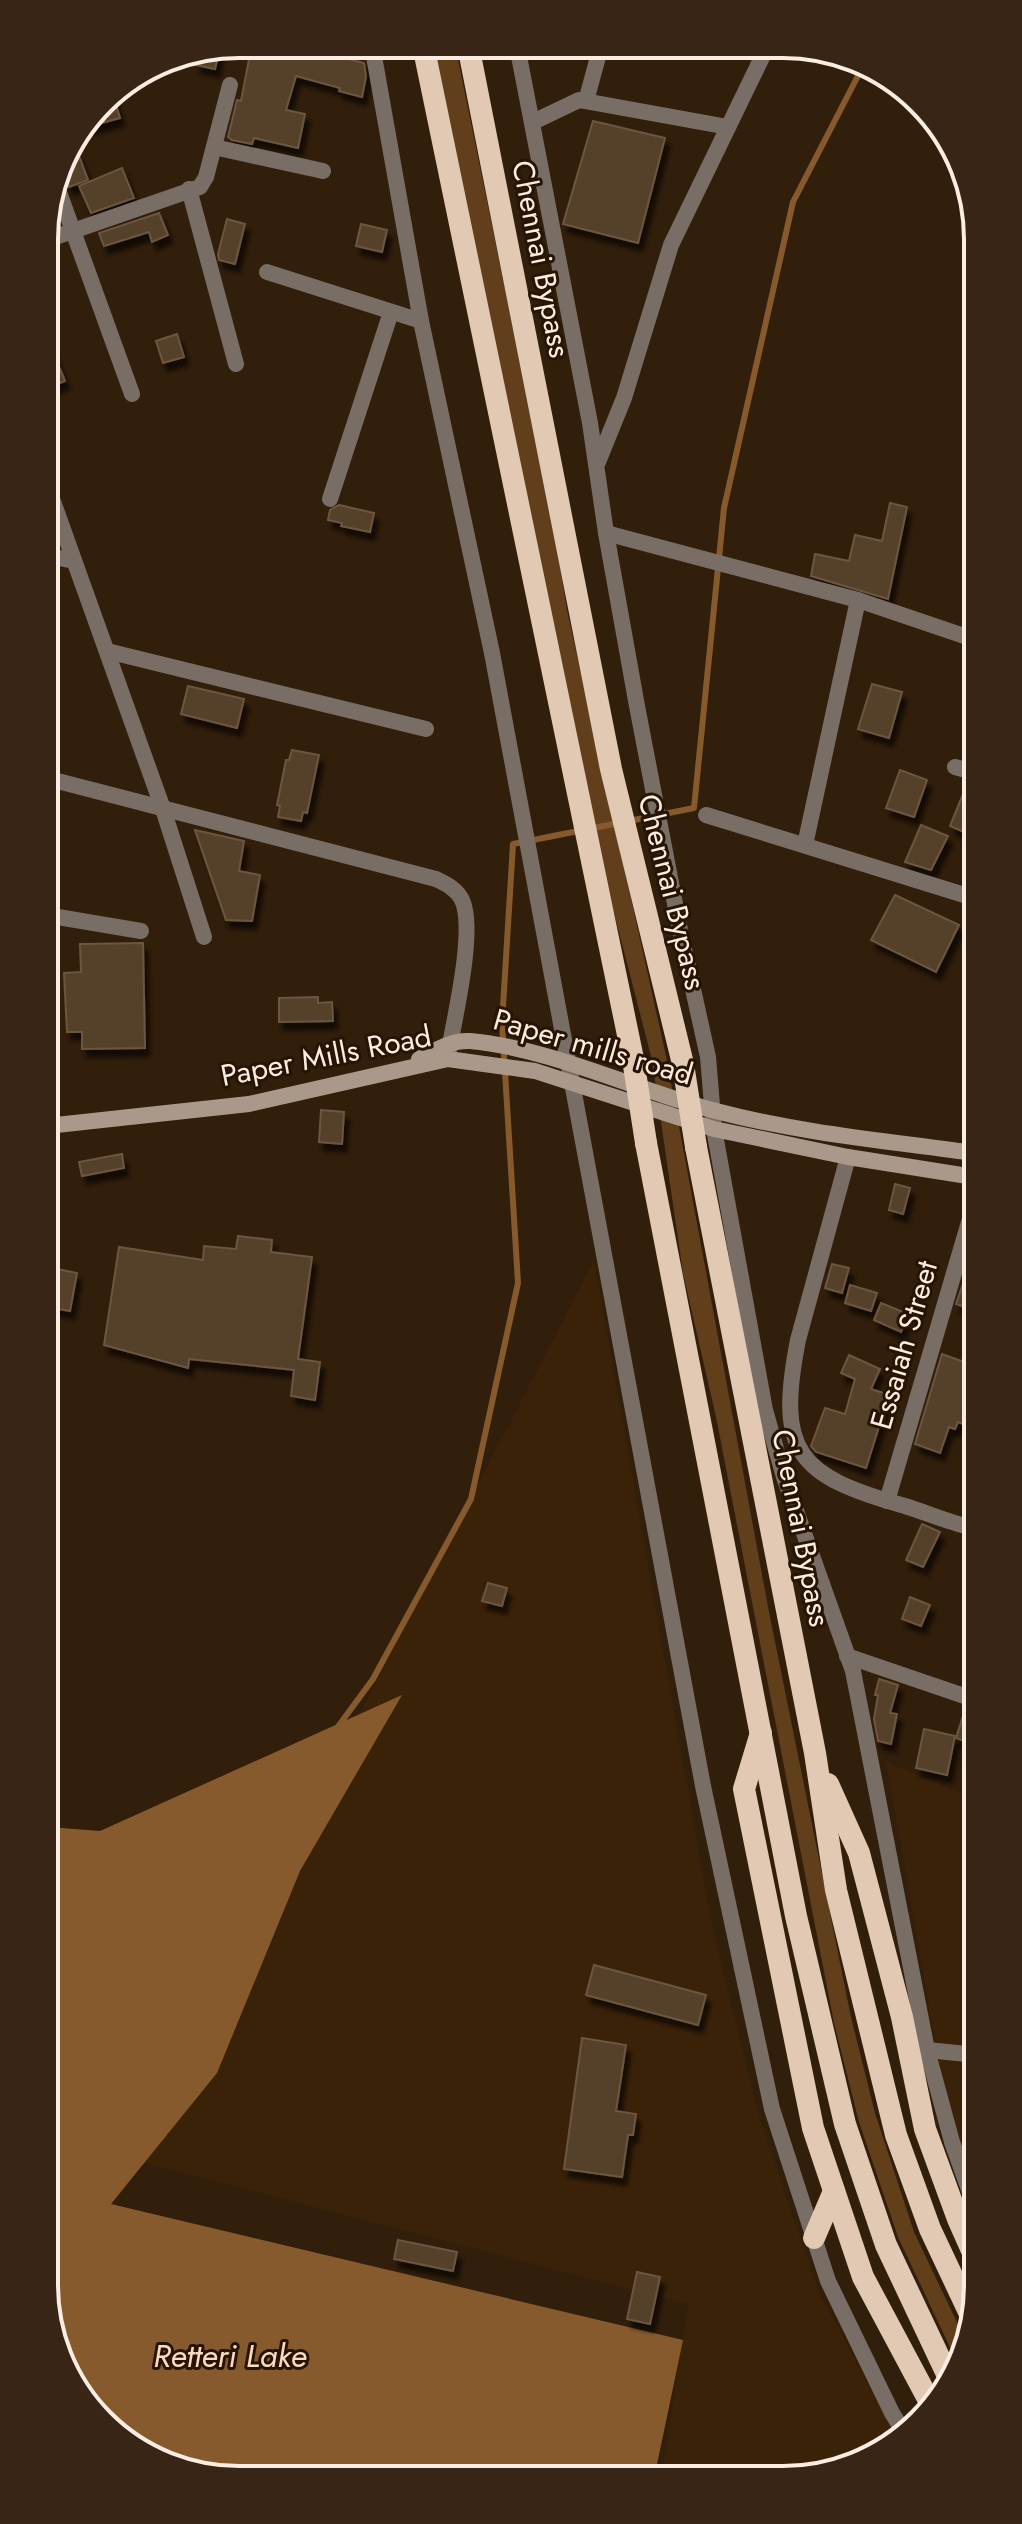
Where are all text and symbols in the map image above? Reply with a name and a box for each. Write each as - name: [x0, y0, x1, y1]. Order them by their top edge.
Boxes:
- street label: Chennai Bypass: [501, 157, 582, 361]
- street label: Chennai Bypass: [627, 790, 718, 994]
- street label: Paper mills road: [488, 998, 698, 1096]
- street label: Paper Mills Road: [217, 1014, 435, 1097]
- street label: Essaiah Street: [859, 1255, 948, 1434]
- street label: Chennai Bypass: [761, 1426, 842, 1630]
- water label: Retteri Lake: [153, 2333, 307, 2379]

